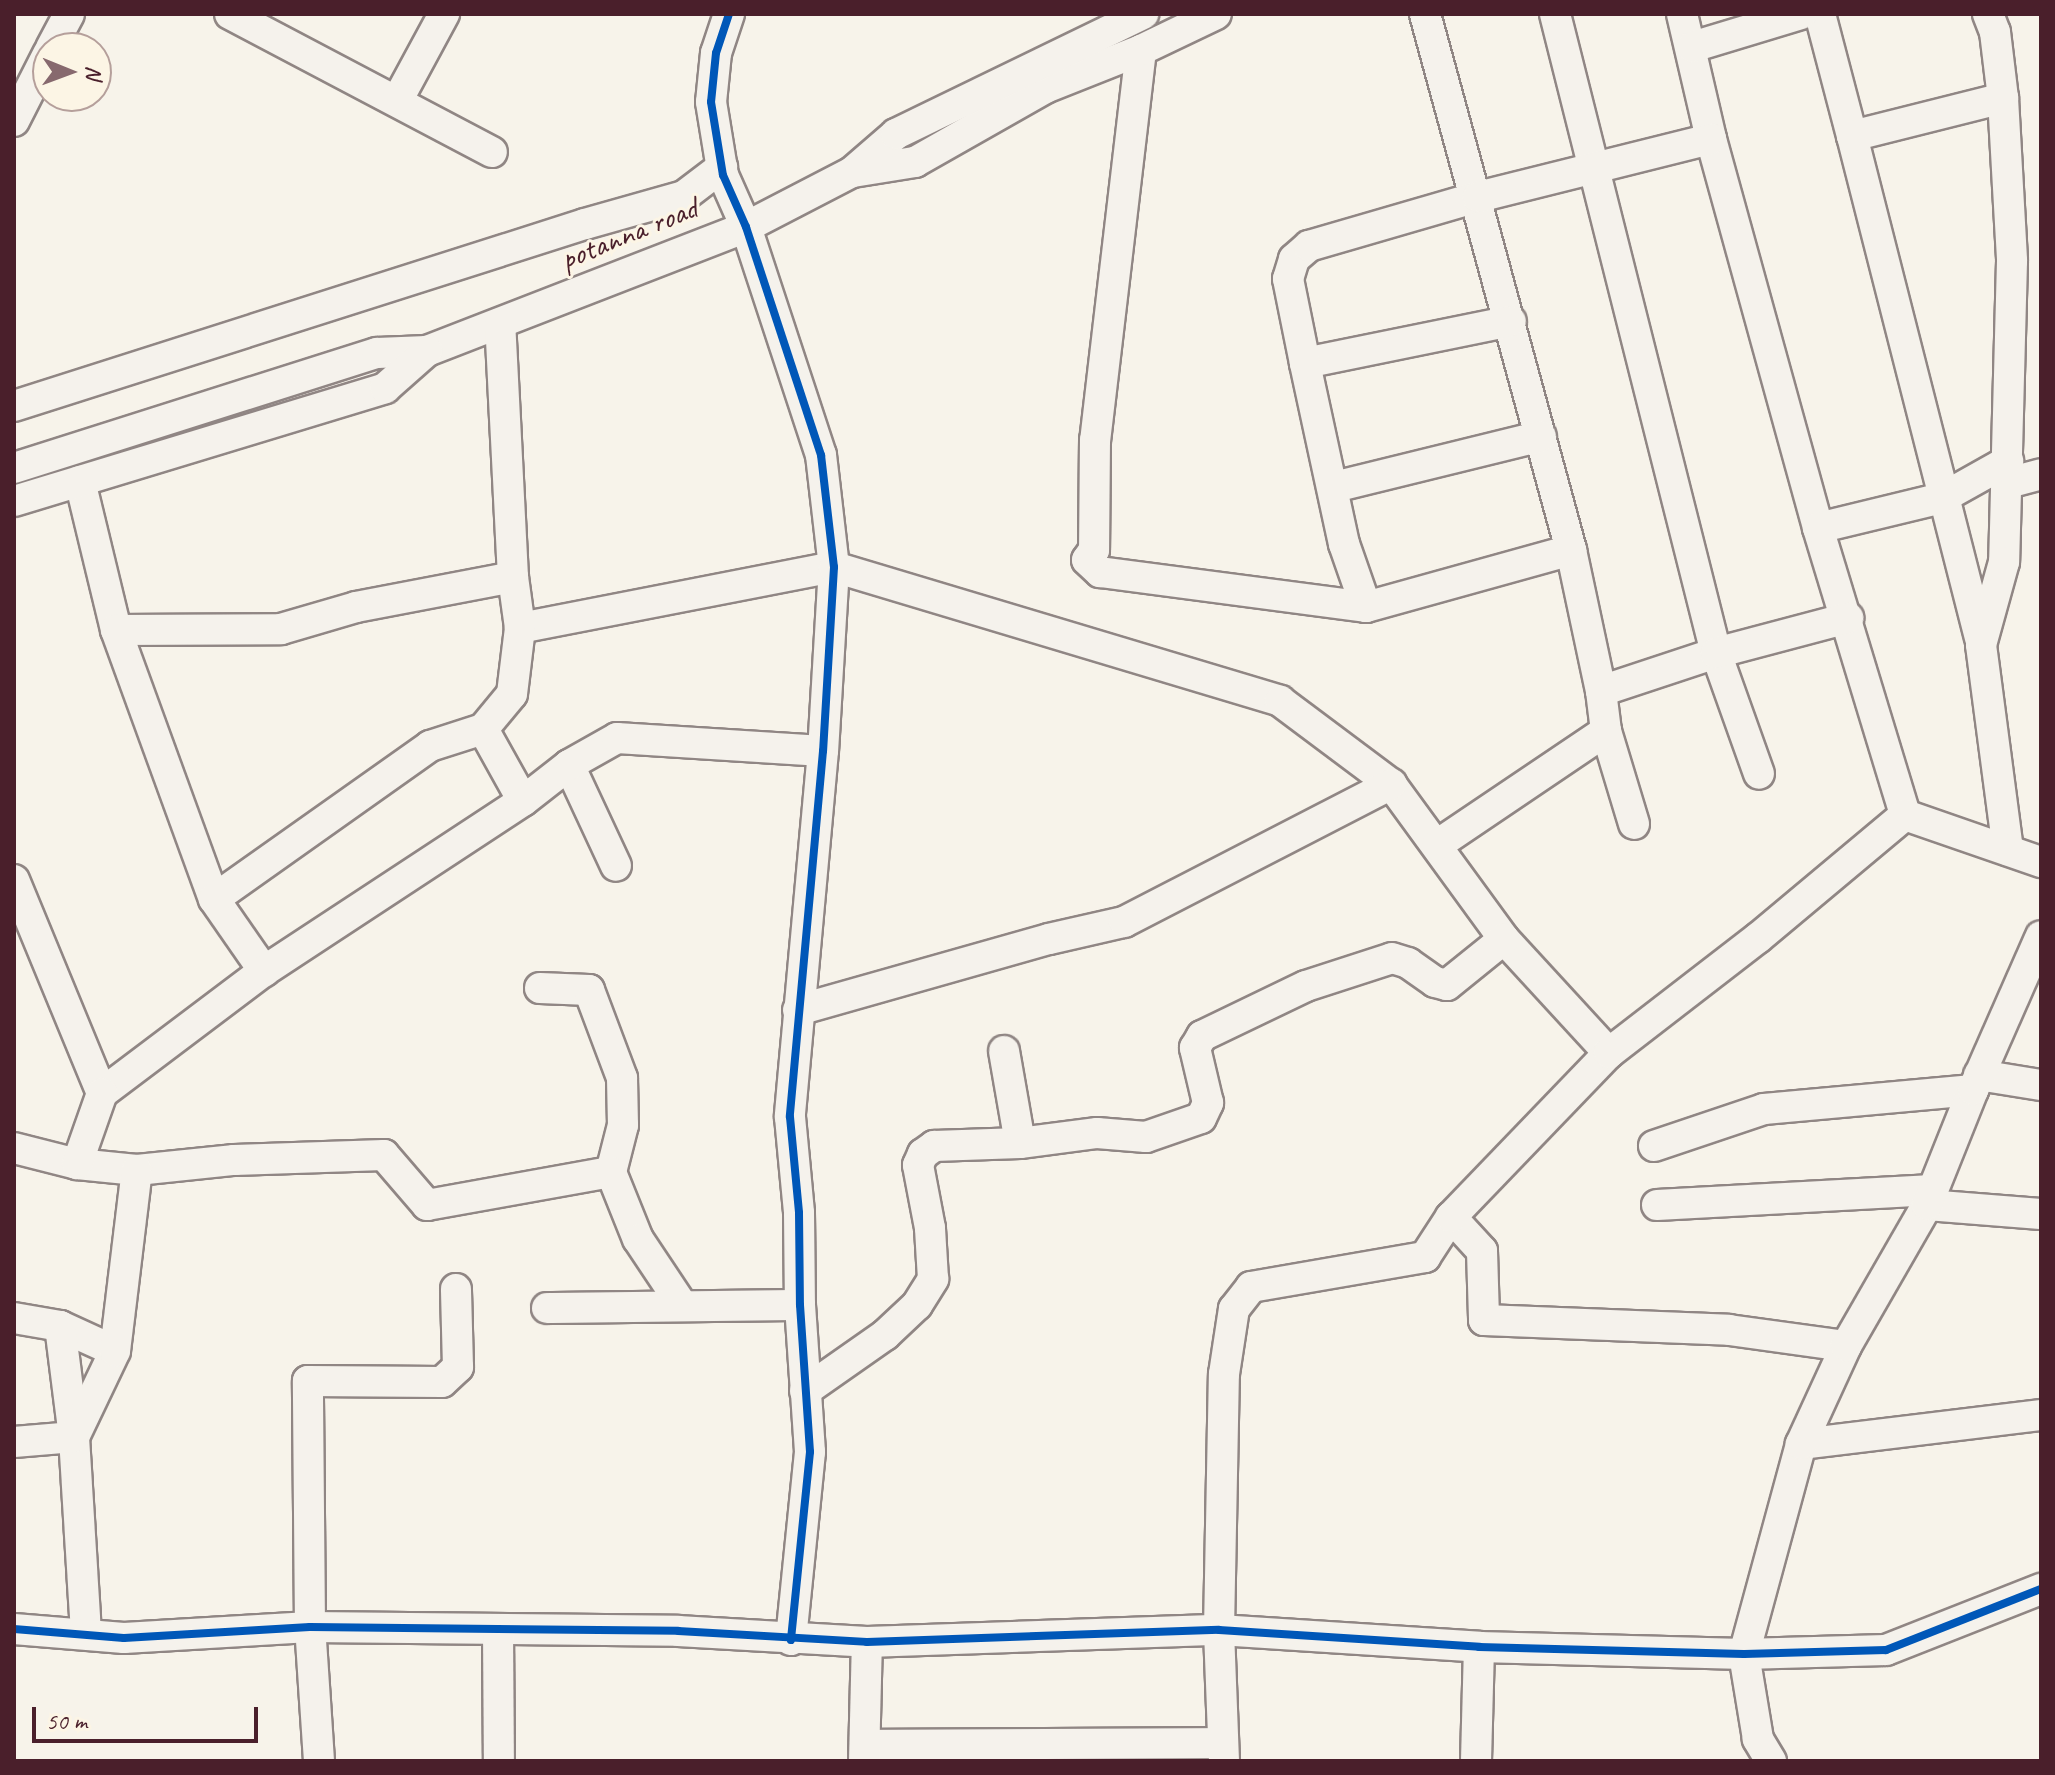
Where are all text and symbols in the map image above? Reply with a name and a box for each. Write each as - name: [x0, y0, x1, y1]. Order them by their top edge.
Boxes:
- north arrow: [32, 32, 112, 112]
- text: N: [80, 65, 108, 79]
- street label: potanna road: [555, 189, 703, 279]
- scale bar: [36, 1691, 262, 1741]
- text: 50 m: [46, 1706, 87, 1736]

